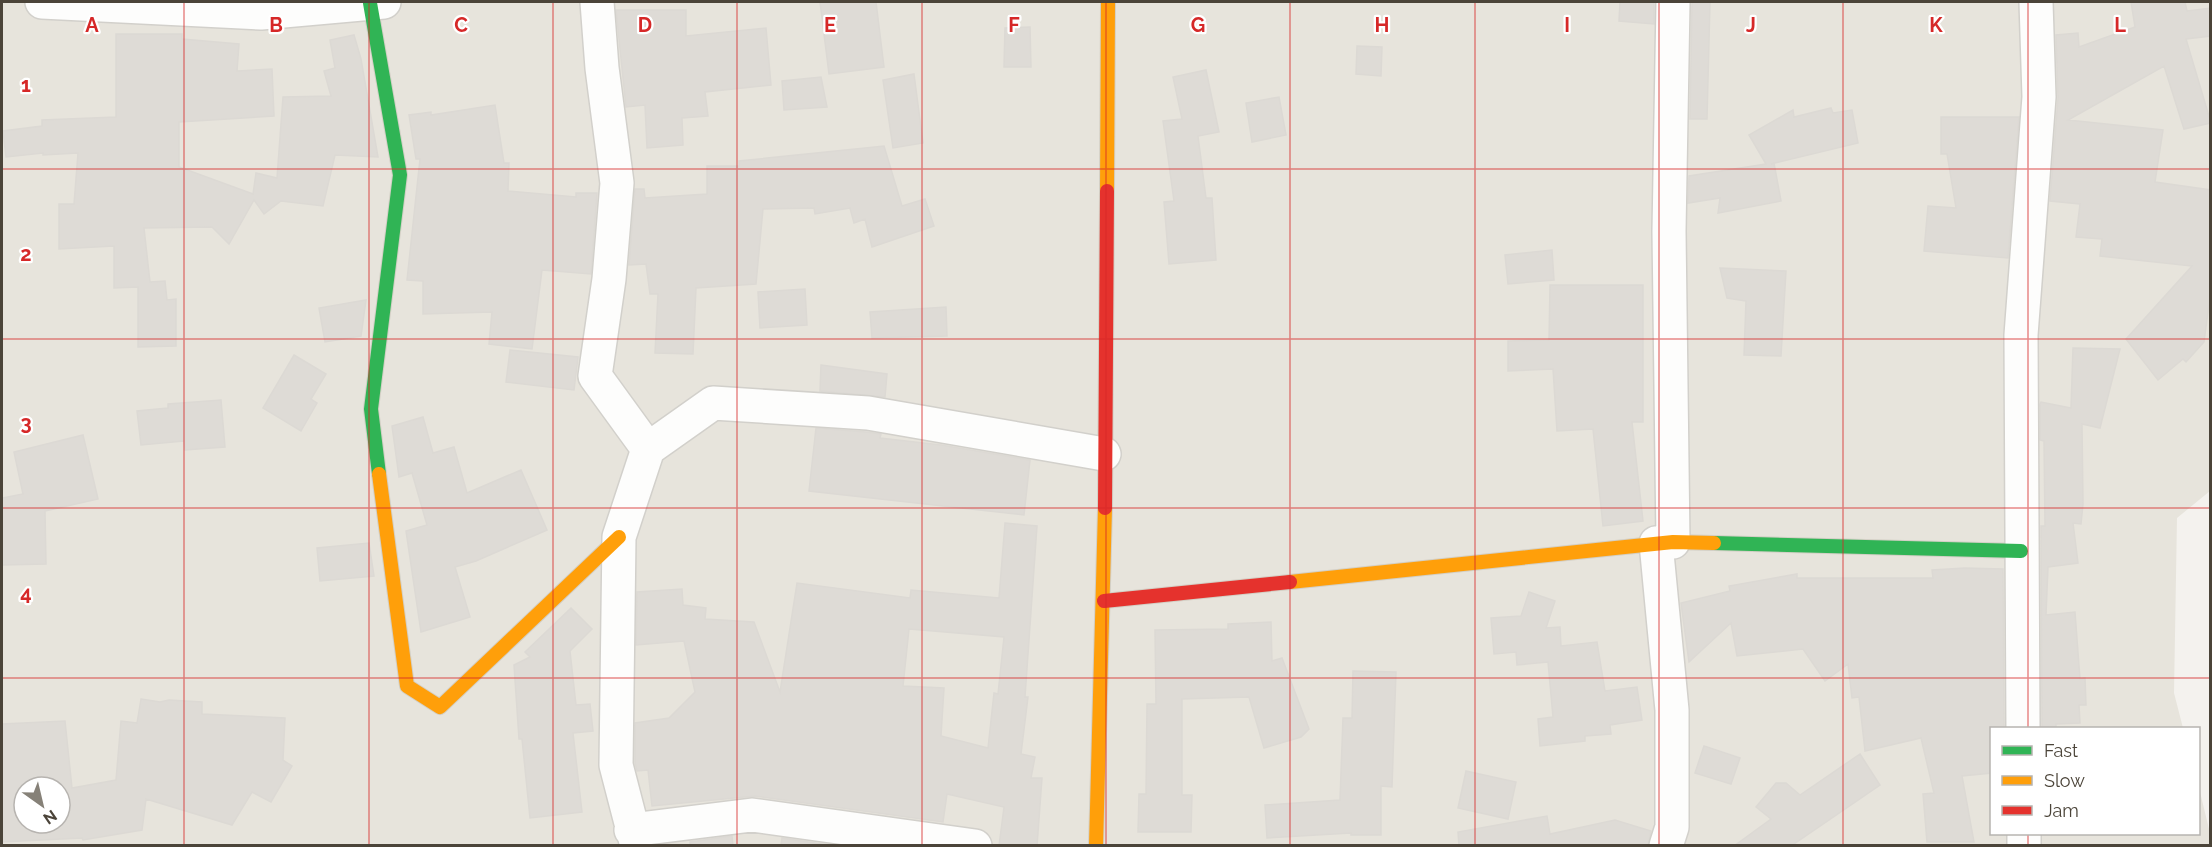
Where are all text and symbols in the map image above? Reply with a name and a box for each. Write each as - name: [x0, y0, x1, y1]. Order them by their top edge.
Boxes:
- text: A: [85, 13, 99, 37]
- text: B: [269, 13, 283, 37]
- text: C: [454, 13, 468, 37]
- text: D: [638, 13, 652, 37]
- text: E: [824, 13, 836, 37]
- text: F: [1008, 13, 1020, 37]
- text: G: [1191, 13, 1205, 37]
- text: H: [1375, 13, 1389, 37]
- text: I: [1564, 13, 1570, 37]
- text: J: [1746, 13, 1756, 37]
- text: K: [1929, 13, 1943, 37]
- text: L: [2114, 13, 2126, 37]
- text: 1: [21, 73, 31, 97]
- text: 2: [20, 242, 32, 266]
- text: 3: [20, 411, 32, 435]
- text: 4: [20, 581, 32, 605]
- legend: [1990, 727, 2200, 835]
- text: Fast: [2044, 740, 2078, 761]
- text: Slow: [2044, 770, 2085, 791]
- north arrow: [12, 775, 72, 835]
- text: Jam: [2044, 800, 2079, 821]
- text: N: [40, 806, 60, 828]

